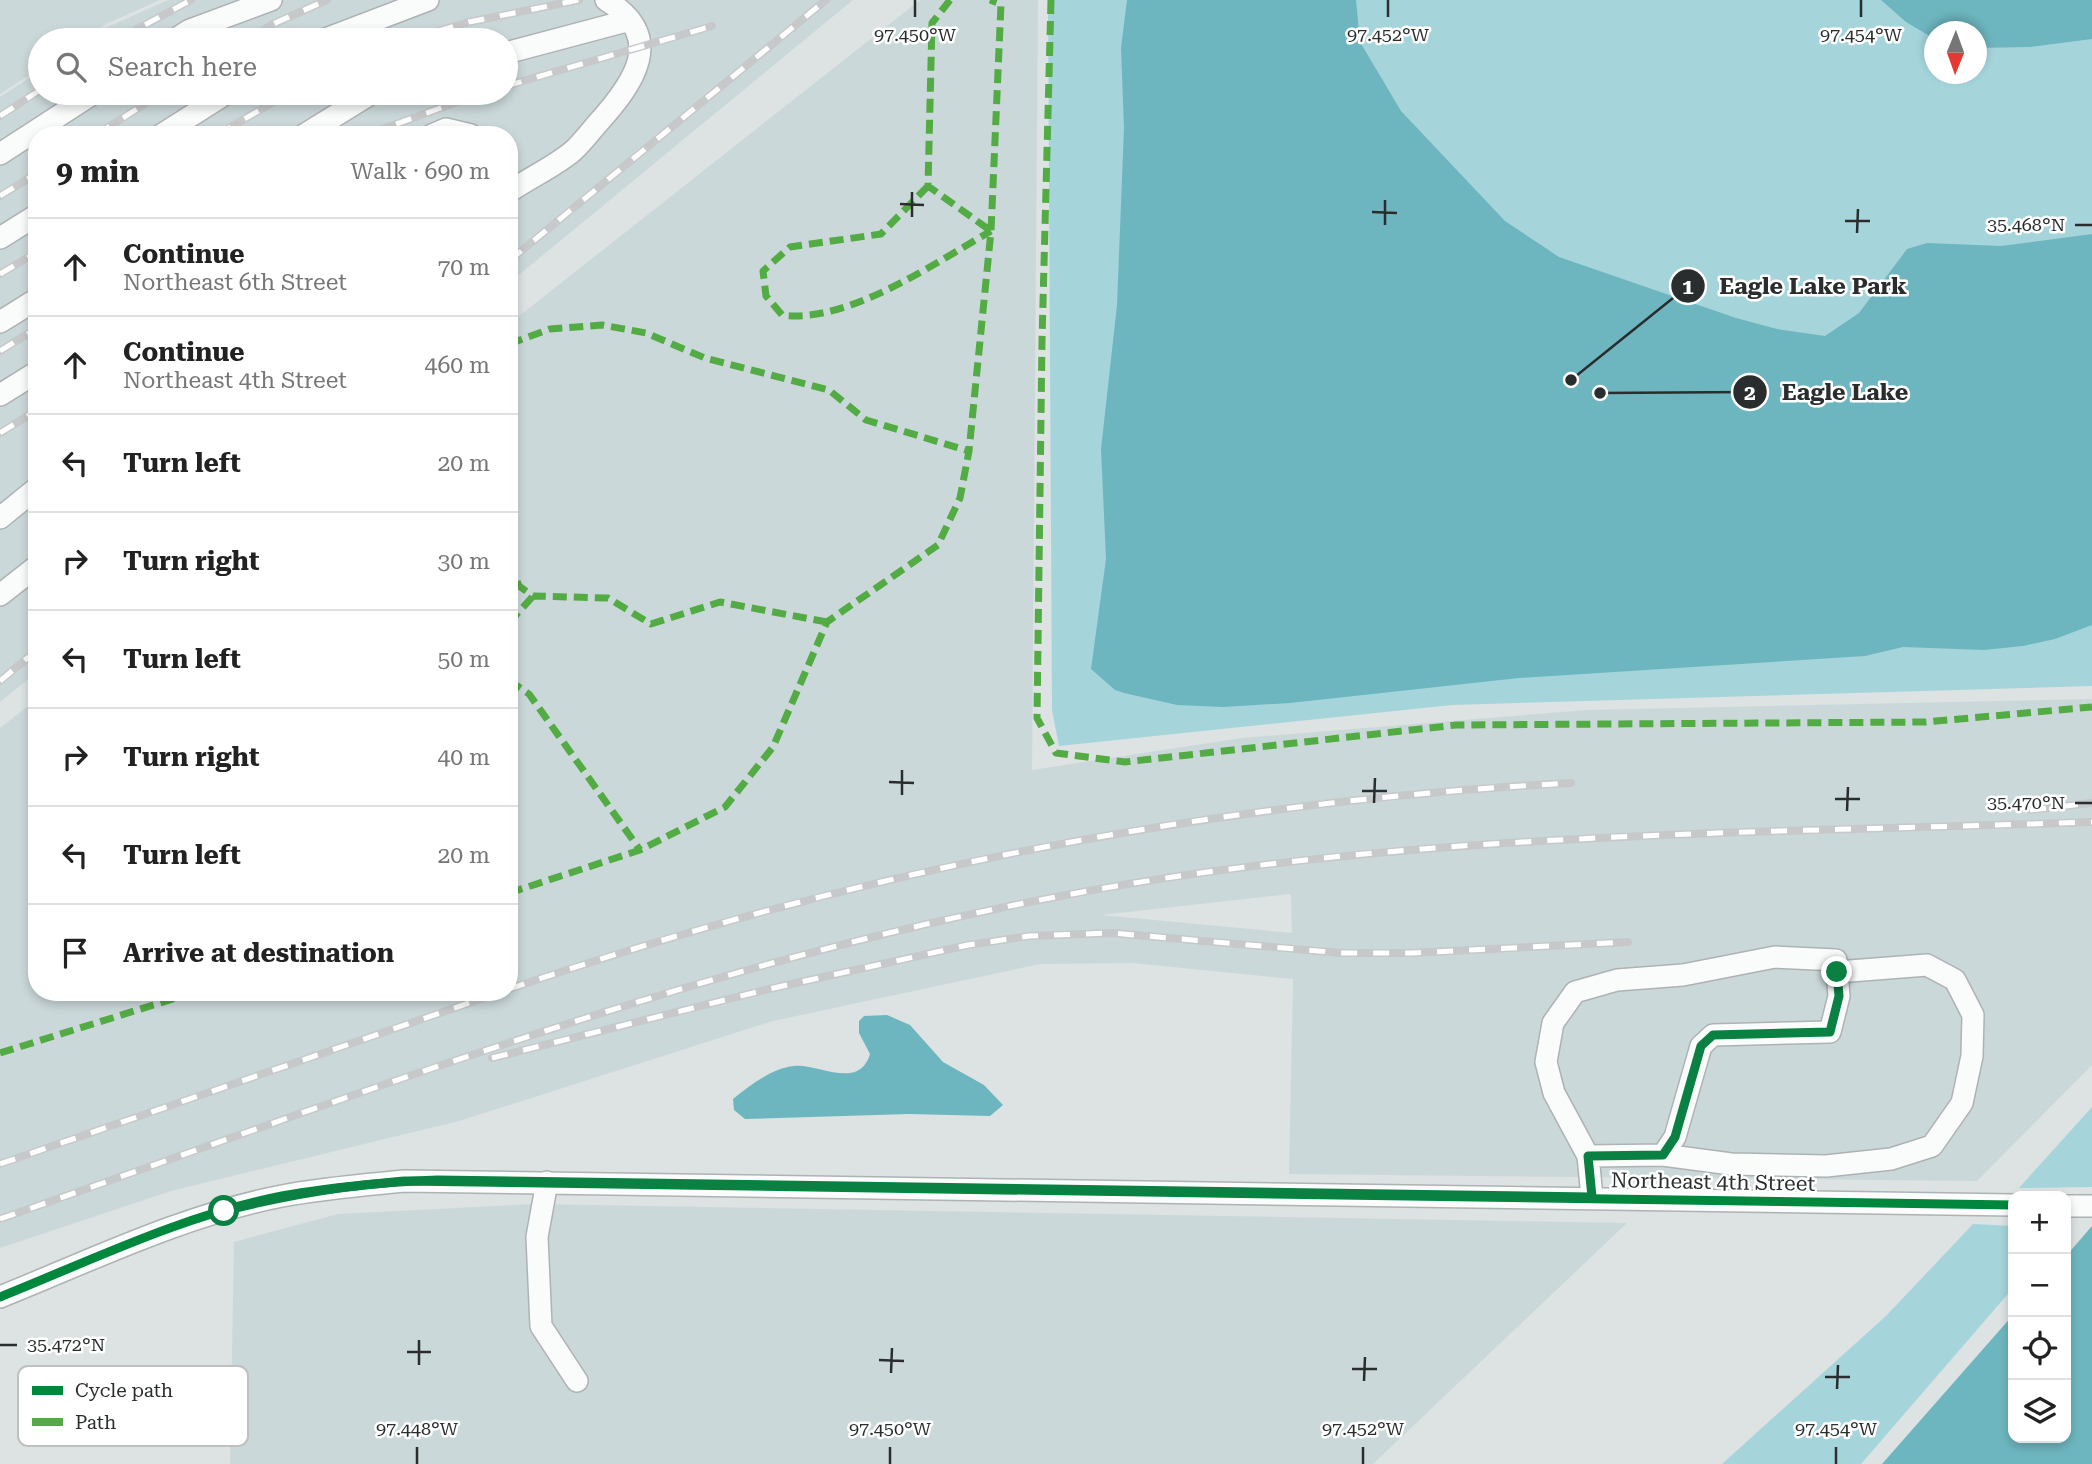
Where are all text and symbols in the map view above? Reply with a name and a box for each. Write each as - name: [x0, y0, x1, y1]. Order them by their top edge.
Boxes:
- north arrow: [1924, 21, 1987, 84]
- text: 97.450°W: [874, 24, 957, 45]
- text: 97.452°W: [1347, 24, 1430, 45]
- text: 97.454°W: [1820, 24, 1903, 45]
- search box: [28, 28, 518, 105]
- icon: search: [52, 48, 90, 86]
- text: Search here: [108, 52, 257, 82]
- text: 9 min: [56, 154, 139, 189]
- text: Walk · 690 m: [351, 158, 490, 185]
- text: 35.468°N: [1987, 214, 2065, 235]
- text: Continue: [123, 239, 245, 269]
- icon: ahead: [56, 248, 94, 286]
- text: 70 m: [437, 254, 490, 281]
- callout: Eagle Lake Park: [1670, 264, 1921, 308]
- text: Northeast 6th Street: [123, 269, 347, 296]
- text: Eagle Lake Park: [1719, 273, 1907, 300]
- text: 1: [1682, 275, 1694, 299]
- text: Continue: [123, 337, 245, 367]
- icon: ahead: [56, 346, 94, 384]
- text: 460 m: [425, 352, 490, 379]
- text: Northeast 4th Street: [123, 367, 347, 394]
- callout: Eagle Lake: [1733, 370, 1922, 414]
- text: Eagle Lake: [1782, 379, 1908, 406]
- text: 2: [1744, 381, 1756, 405]
- icon: left: [56, 444, 94, 482]
- text: Turn left: [123, 448, 241, 478]
- text: 20 m: [437, 450, 490, 477]
- icon: right: [56, 542, 94, 580]
- text: Turn right: [123, 546, 259, 576]
- text: 30 m: [437, 548, 490, 575]
- icon: left: [56, 640, 94, 678]
- text: Turn left: [123, 644, 241, 674]
- text: 50 m: [437, 646, 490, 673]
- icon: right: [56, 738, 94, 776]
- text: Turn right: [123, 742, 259, 772]
- text: 40 m: [437, 744, 490, 771]
- text: 35.470°N: [1987, 792, 2065, 813]
- icon: left: [56, 836, 94, 874]
- text: Turn left: [123, 840, 241, 870]
- text: 20 m: [437, 842, 490, 869]
- icon: arrive: [56, 934, 94, 972]
- text: Arrive at destination: [123, 938, 394, 968]
- route end: [1821, 956, 1852, 987]
- street label: Northeast 4th Street: [1611, 1168, 1816, 1196]
- map controls: [2008, 1191, 2071, 1443]
- button: +: [2008, 1191, 2071, 1254]
- route start: [208, 1195, 239, 1226]
- button: −: [2008, 1254, 2071, 1317]
- button: locate: [2008, 1317, 2071, 1380]
- text: 35.472°N: [27, 1334, 105, 1355]
- legend: [18, 1366, 248, 1446]
- text: Cycle path: [75, 1379, 173, 1402]
- button: layers: [2008, 1380, 2071, 1443]
- text: Path: [75, 1411, 116, 1434]
- text: 97.448°W: [376, 1418, 459, 1439]
- text: 97.450°W: [849, 1418, 932, 1439]
- text: 97.452°W: [1322, 1418, 1405, 1439]
- text: 97.454°W: [1795, 1418, 1878, 1439]

